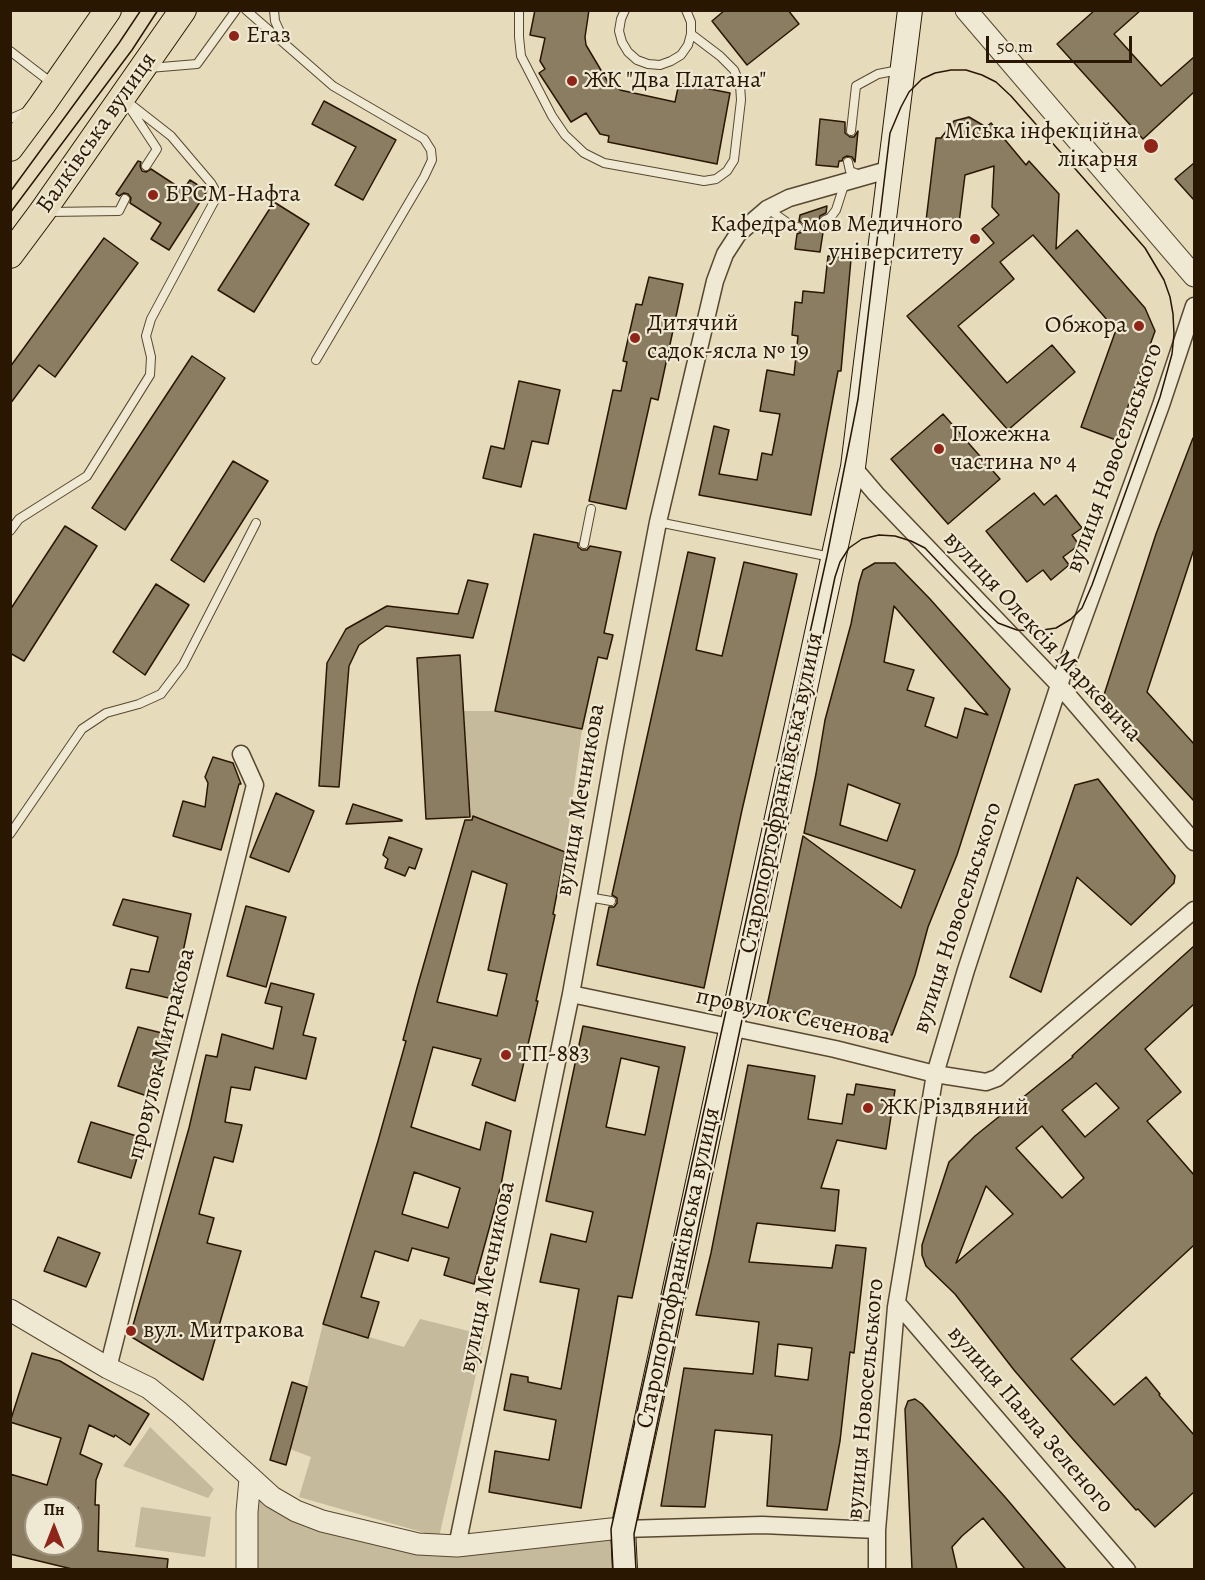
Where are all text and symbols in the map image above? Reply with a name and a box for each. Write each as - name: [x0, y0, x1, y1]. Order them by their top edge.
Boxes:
- place label: Егаз: [246, 22, 291, 50]
- scale bar: [989, 24, 1134, 62]
- marker: Егаз: [227, 29, 241, 43]
- text: 50 m: [997, 34, 1033, 58]
- street label: Балківська вулиця: [31, 47, 163, 219]
- place label: ЖК "Два Платана": [584, 67, 766, 95]
- marker: ЖК "Два Платана": [565, 74, 579, 88]
- place label: Міська інфекційна лікарня: [945, 118, 1138, 174]
- marker: Міська інфекційна лікарня: [1142, 137, 1160, 155]
- place label: БРСМ-Нафта: [165, 181, 301, 209]
- marker: БРСМ-Нафта: [146, 188, 160, 202]
- place label: Кафедра мов Медичного університету: [710, 211, 963, 267]
- marker: Кафедра мов Медичного університету: [968, 232, 982, 246]
- place label: Дитячий садок-ясла № 19: [647, 310, 809, 366]
- place label: Обжора: [1045, 312, 1127, 340]
- marker: Обжора: [1132, 319, 1146, 333]
- marker: Дитячий садок-ясла № 19: [628, 331, 642, 345]
- street label: вулиця Новосельського: [1060, 339, 1170, 577]
- place label: Пожежна частина № 4: [951, 421, 1077, 477]
- marker: Пожежна частина № 4: [932, 442, 946, 456]
- street label: вулиця Олексія Маркевича: [937, 526, 1147, 748]
- street label: Старопортофранківська вулиця: [734, 630, 830, 956]
- street label: вулиця Мечникова: [550, 702, 612, 898]
- street label: вулиця Новосельського: [907, 799, 1009, 1037]
- street label: провулок Митракова: [122, 945, 202, 1163]
- street label: провулок Сєченова: [693, 982, 893, 1052]
- place label: ТП-883: [518, 1041, 590, 1069]
- marker: ТП-883: [499, 1048, 513, 1062]
- place label: ЖК Різдвяний: [880, 1094, 1029, 1122]
- marker: ЖК Різдвяний: [861, 1101, 875, 1115]
- street label: Старопортофранківська вулиця: [631, 1105, 727, 1431]
- street label: вулиця Мечникова: [454, 1179, 522, 1375]
- street label: вулиця Новосельського: [841, 1277, 891, 1521]
- place label: вул. Митракова: [143, 1317, 304, 1345]
- street label: вулиця Павла Зеленого: [941, 1320, 1119, 1520]
- marker: вул. Митракова: [124, 1324, 138, 1338]
- north arrow: [24, 1496, 84, 1556]
- text: Пн: [44, 1499, 64, 1521]

